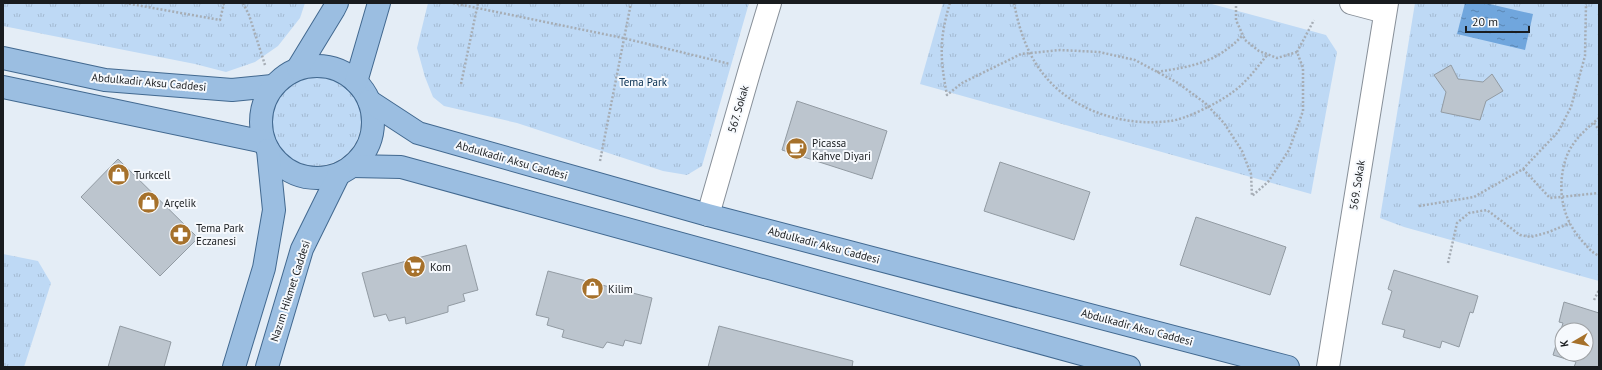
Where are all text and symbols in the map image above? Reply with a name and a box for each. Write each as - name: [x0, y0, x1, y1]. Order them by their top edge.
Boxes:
- scale bar: [1466, 8, 1529, 34]
- text: 20 m: [1472, 14, 1498, 29]
- street label: Abdulkadir Aksu Caddesi: [91, 70, 207, 94]
- park label: Tema Park: [619, 75, 668, 89]
- street label: 567. Sokak: [725, 83, 752, 134]
- cafe icon: Picassa Kahve Diyari: [784, 136, 810, 162]
- place label: Picassa Kahve Diyari: [812, 136, 871, 163]
- street label: Abdulkadir Aksu Caddesi: [455, 137, 569, 183]
- street label: 569. Sokak: [1346, 158, 1368, 211]
- shop icon: Turkcell: [105, 162, 131, 188]
- place label: Turkcell: [134, 168, 171, 182]
- shop icon: Arçelik: [135, 190, 161, 216]
- place label: Arçelik: [164, 196, 197, 210]
- pharmacy icon: Tema Park Eczanesi: [168, 221, 194, 247]
- place label: Tema Park Eczanesi: [196, 221, 245, 248]
- street label: Abdulkadir Aksu Caddesi: [767, 223, 881, 267]
- street label: Nazım Hikmet Caddesi: [267, 238, 313, 344]
- supermarket icon: Kom: [401, 254, 427, 280]
- place label: Kom: [430, 260, 451, 274]
- shop icon: Kilim: [579, 276, 605, 302]
- place label: Kilim: [608, 282, 633, 296]
- street label: Abdulkadir Aksu Caddesi: [1080, 305, 1194, 349]
- north arrow: [1554, 322, 1594, 362]
- text: K: [1557, 339, 1572, 348]

